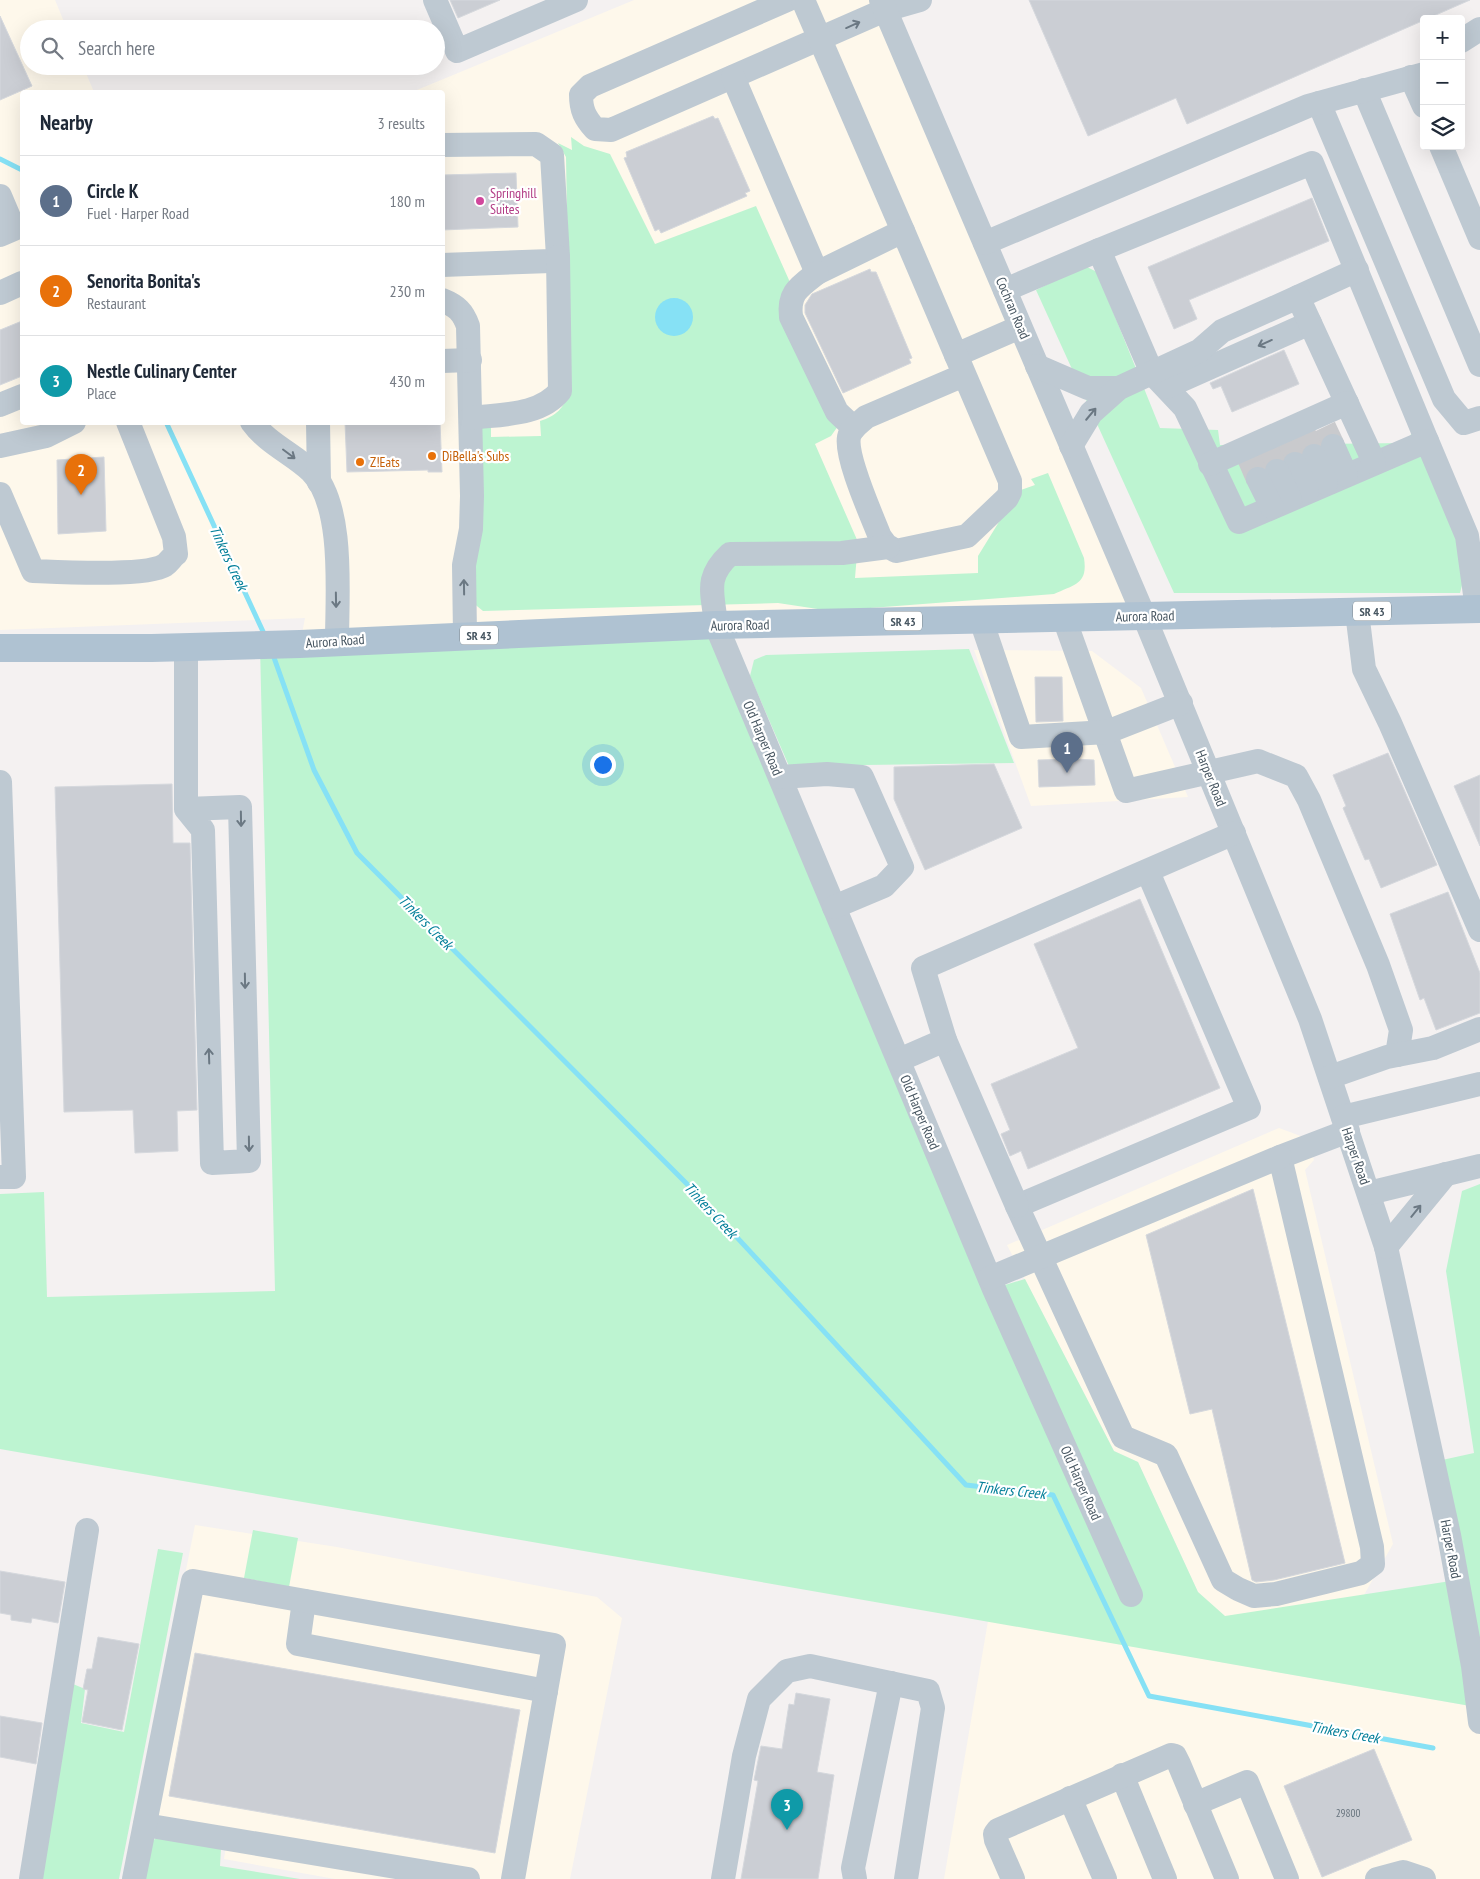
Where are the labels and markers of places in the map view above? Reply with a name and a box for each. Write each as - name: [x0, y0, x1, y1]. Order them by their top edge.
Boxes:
- place label: Springhill Suites: [490, 184, 538, 218]
- marker: Springhill Suites: [474, 195, 486, 207]
- place label: DiBella's Subs: [442, 447, 509, 465]
- marker: DiBella's Subs: [426, 450, 438, 462]
- place label: Z!Eats: [370, 453, 400, 471]
- pin: 2: [65, 454, 97, 495]
- marker: Z!Eats: [354, 456, 366, 468]
- pin: 1: [1051, 732, 1083, 773]
- pin: 3: [771, 1789, 803, 1830]

